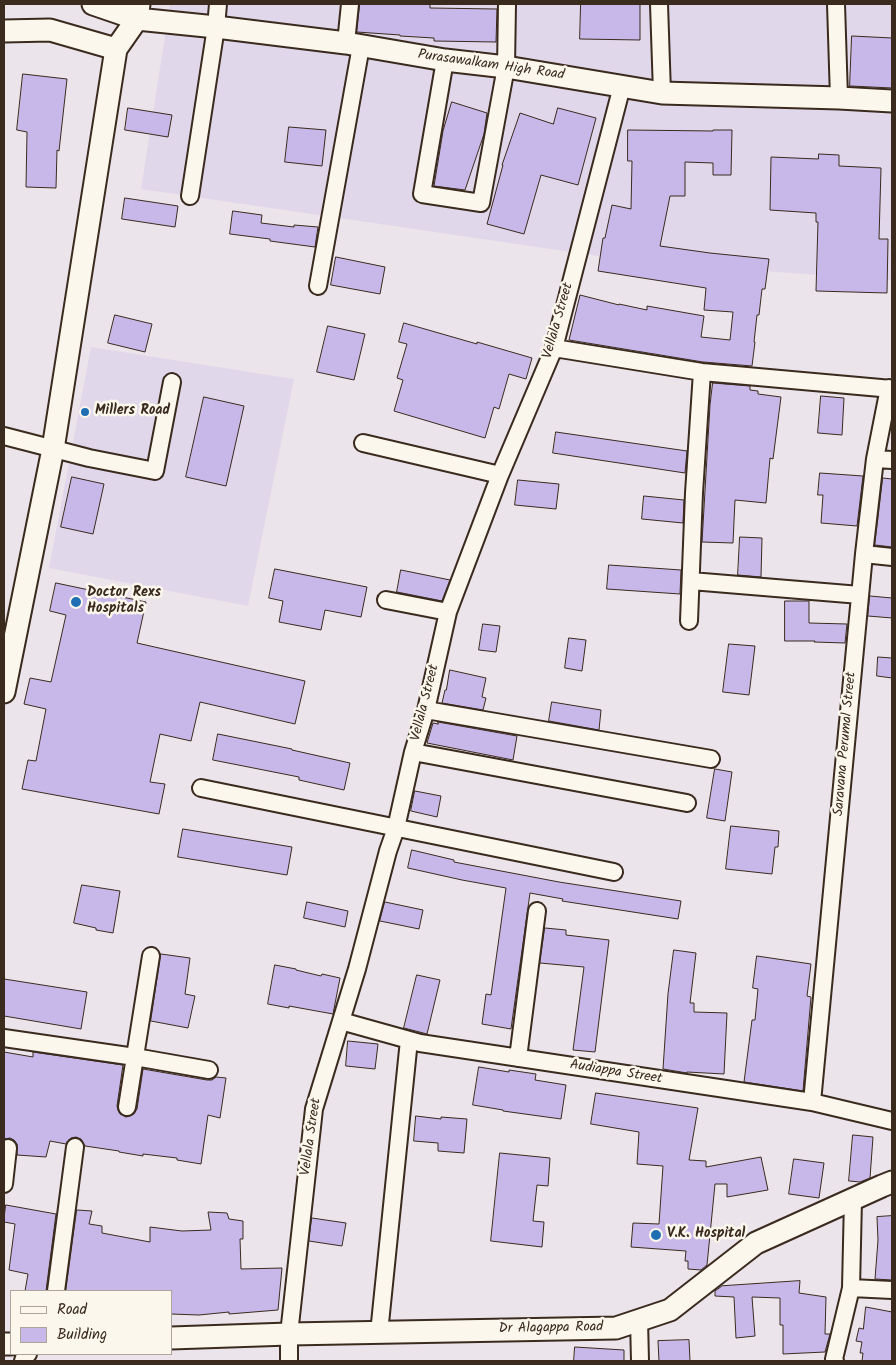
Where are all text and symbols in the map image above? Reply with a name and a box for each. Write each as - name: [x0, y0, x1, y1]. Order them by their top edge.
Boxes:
- street label: Purasawalkam High Road: [417, 47, 565, 85]
- street label: Vellala Street: [540, 281, 578, 361]
- place label: Millers Road: [95, 404, 170, 420]
- marker: Millers Road: [79, 406, 91, 418]
- place label: Doctor Rexs Hospitals: [87, 586, 161, 618]
- marker: Doctor Rexs Hospitals: [69, 595, 83, 609]
- street label: Vellala Street: [408, 663, 444, 743]
- street label: Saravana Perumal Street: [831, 671, 861, 817]
- street label: Audiappa Street: [569, 1057, 663, 1089]
- street label: Vellala Street: [298, 1097, 326, 1177]
- place label: V.K. Hospital: [667, 1227, 745, 1243]
- marker: V.K. Hospital: [649, 1228, 663, 1242]
- legend: [10, 1290, 172, 1355]
- text: Road: [57, 1298, 87, 1322]
- street label: Dr Alagappa Road: [499, 1320, 603, 1338]
- text: Building: [57, 1323, 107, 1347]

